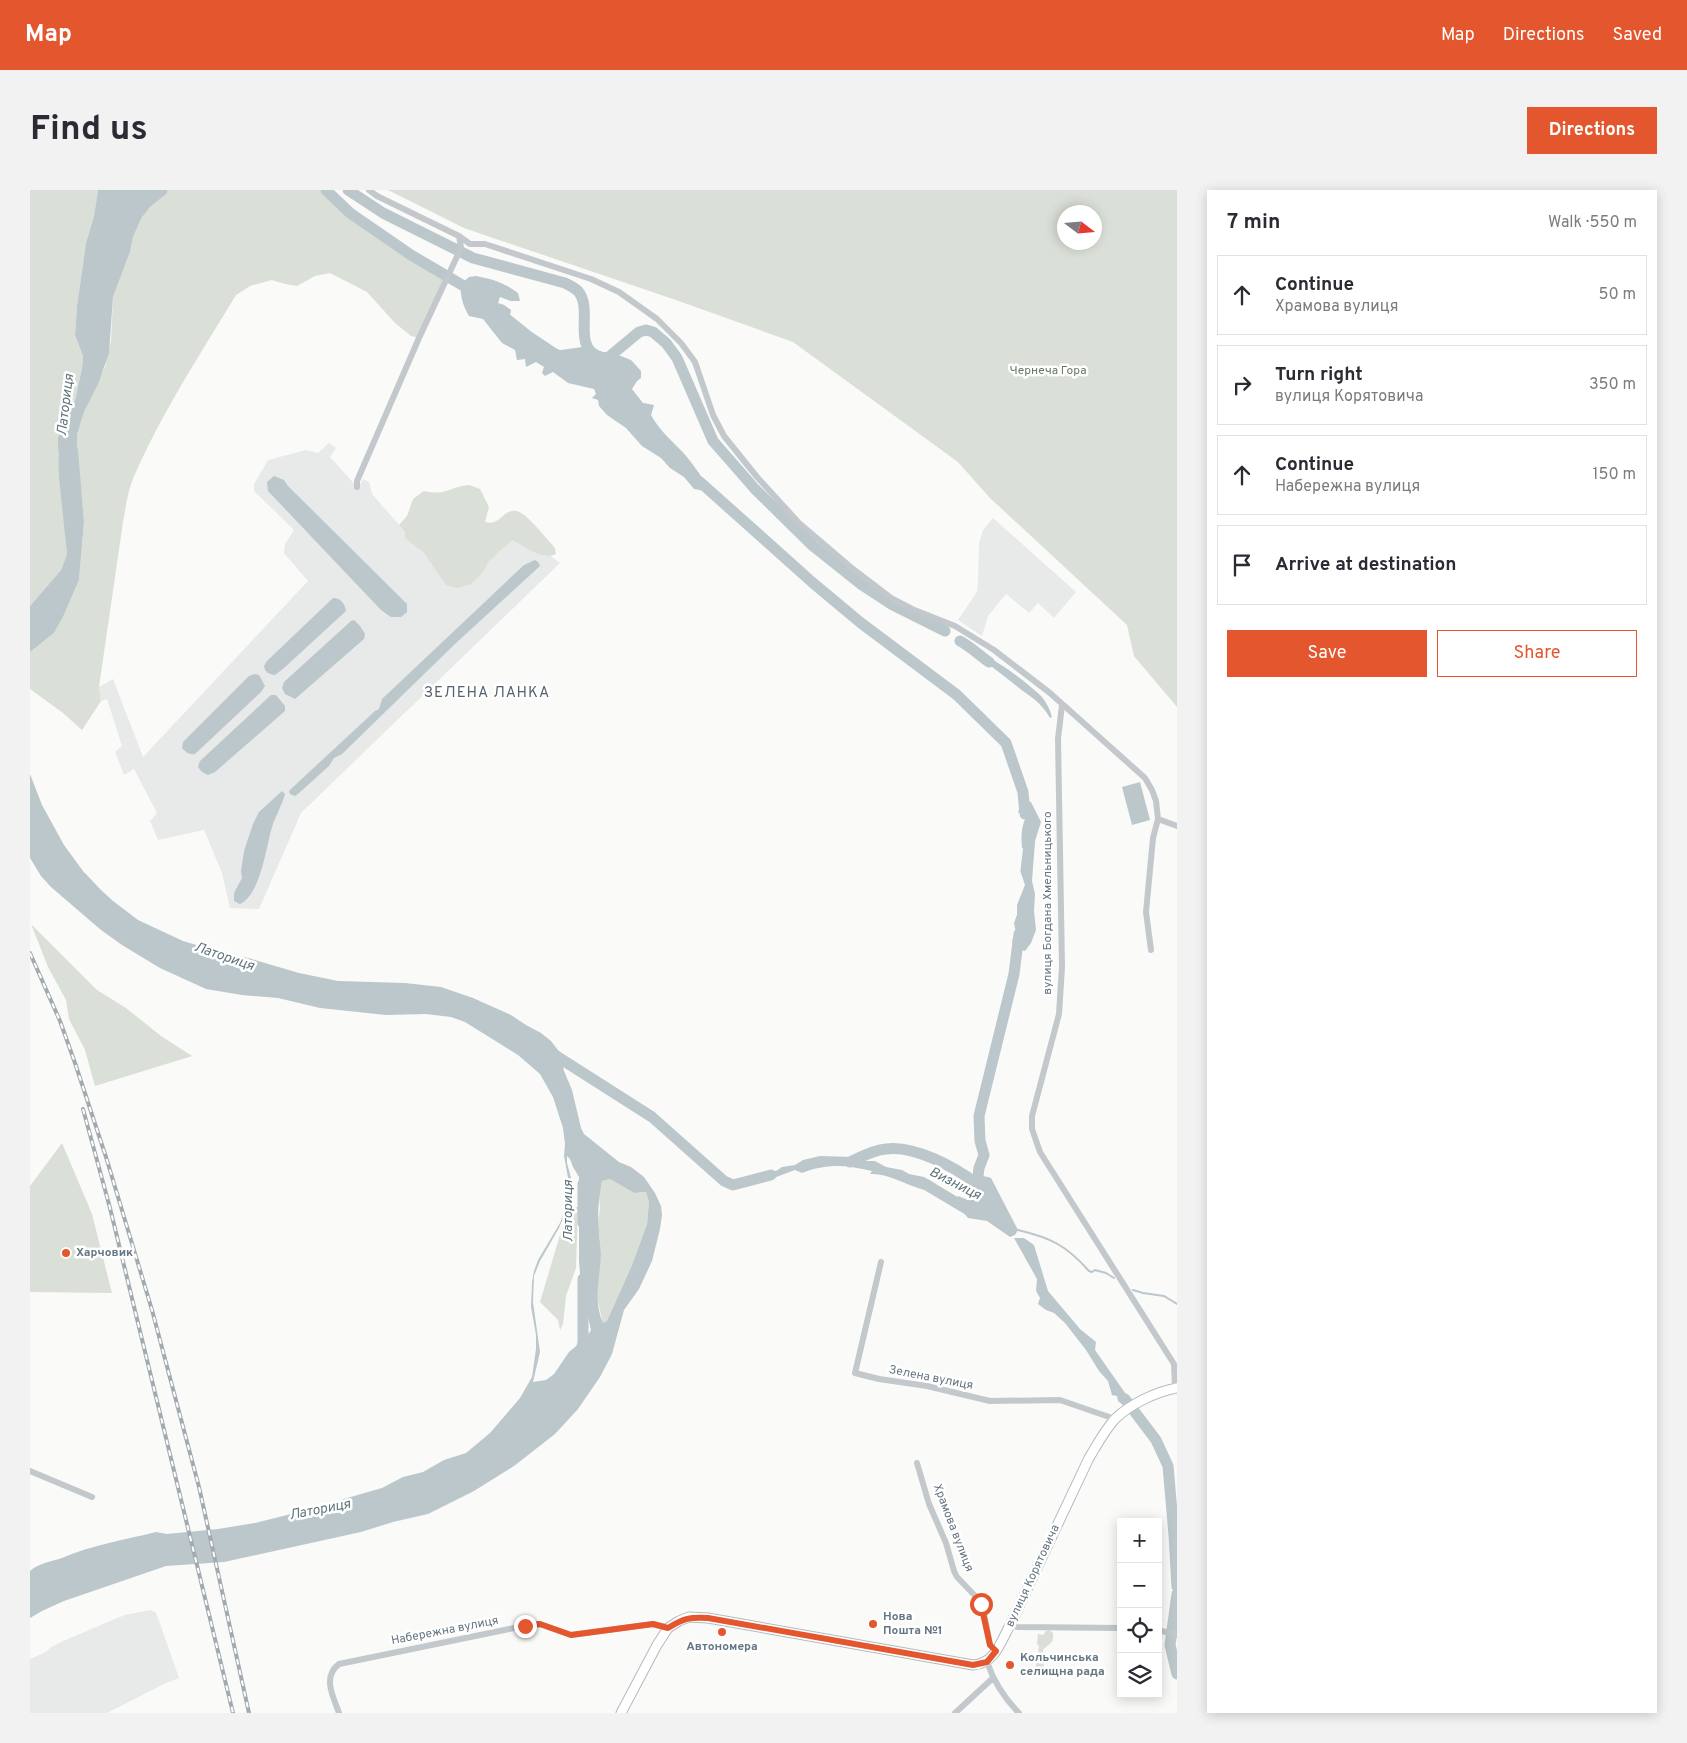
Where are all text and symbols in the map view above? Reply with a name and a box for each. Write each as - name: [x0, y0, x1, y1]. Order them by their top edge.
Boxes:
- text: Map: [25, 20, 72, 50]
- text: Map: [1441, 24, 1475, 47]
- text: Directions: [1503, 24, 1585, 47]
- text: Saved: [1613, 24, 1662, 47]
- button: Directions: [1527, 107, 1657, 154]
- text: Find us: [30, 108, 148, 152]
- north arrow: [1057, 205, 1102, 250]
- text: 7 min: [1227, 209, 1280, 236]
- text: Walk · 550 m: [1548, 213, 1637, 233]
- text: Continue: [1275, 273, 1354, 297]
- icon: ahead: [1228, 281, 1256, 309]
- text: 50 m: [1599, 285, 1636, 305]
- text: Храмова вулиця: [1275, 297, 1398, 317]
- park label: Чернеча Гора: [1009, 363, 1087, 379]
- text: Turn right: [1275, 363, 1363, 387]
- icon: right: [1228, 371, 1256, 399]
- water label: Латориця: [54, 372, 78, 437]
- text: 350 m: [1589, 375, 1636, 395]
- text: вулиця Корятовича: [1275, 387, 1423, 407]
- text: Continue: [1275, 453, 1354, 477]
- icon: ahead: [1228, 461, 1256, 489]
- text: 150 m: [1593, 465, 1636, 485]
- text: Набережна вулиця: [1275, 477, 1420, 497]
- icon: arrive: [1228, 551, 1256, 579]
- text: Arrive at destination: [1275, 553, 1456, 577]
- button: Save: [1227, 630, 1427, 677]
- button: Share: [1437, 630, 1637, 677]
- district label: ЗЕЛЕНА ЛАНКА: [424, 684, 550, 703]
- street label: вулиця Богдана Хмельницького: [1040, 811, 1056, 995]
- water label: Латориця: [192, 939, 257, 975]
- water label: Визниця: [926, 1164, 984, 1205]
- water label: Латориця: [560, 1179, 577, 1242]
- place label: Харчовик: [76, 1245, 133, 1261]
- marker: Харчовик: [60, 1247, 72, 1259]
- street label: Зелена вулиця: [887, 1362, 975, 1394]
- street label: Храмова вулиця: [929, 1482, 977, 1574]
- water label: Латориця: [288, 1496, 353, 1524]
- map controls: [1117, 1518, 1162, 1698]
- button: +: [1117, 1518, 1162, 1563]
- street label: вулиця Корятовича: [1002, 1522, 1064, 1630]
- button: −: [1117, 1563, 1162, 1608]
- route start: [970, 1593, 993, 1616]
- button: locate: [1117, 1608, 1162, 1653]
- place label: Нова Пошта №1: [883, 1609, 943, 1639]
- street label: Набережна вулиця: [390, 1613, 500, 1649]
- route end: [514, 1615, 537, 1638]
- marker: Нова Пошта №1: [867, 1618, 879, 1630]
- marker: Автономера: [716, 1626, 728, 1638]
- place label: Автономера: [686, 1639, 758, 1655]
- place label: Кольчинська селищна рада: [1020, 1650, 1105, 1680]
- button: layers: [1117, 1653, 1162, 1698]
- marker: Кольчинська селищна рада: [1004, 1659, 1016, 1671]

